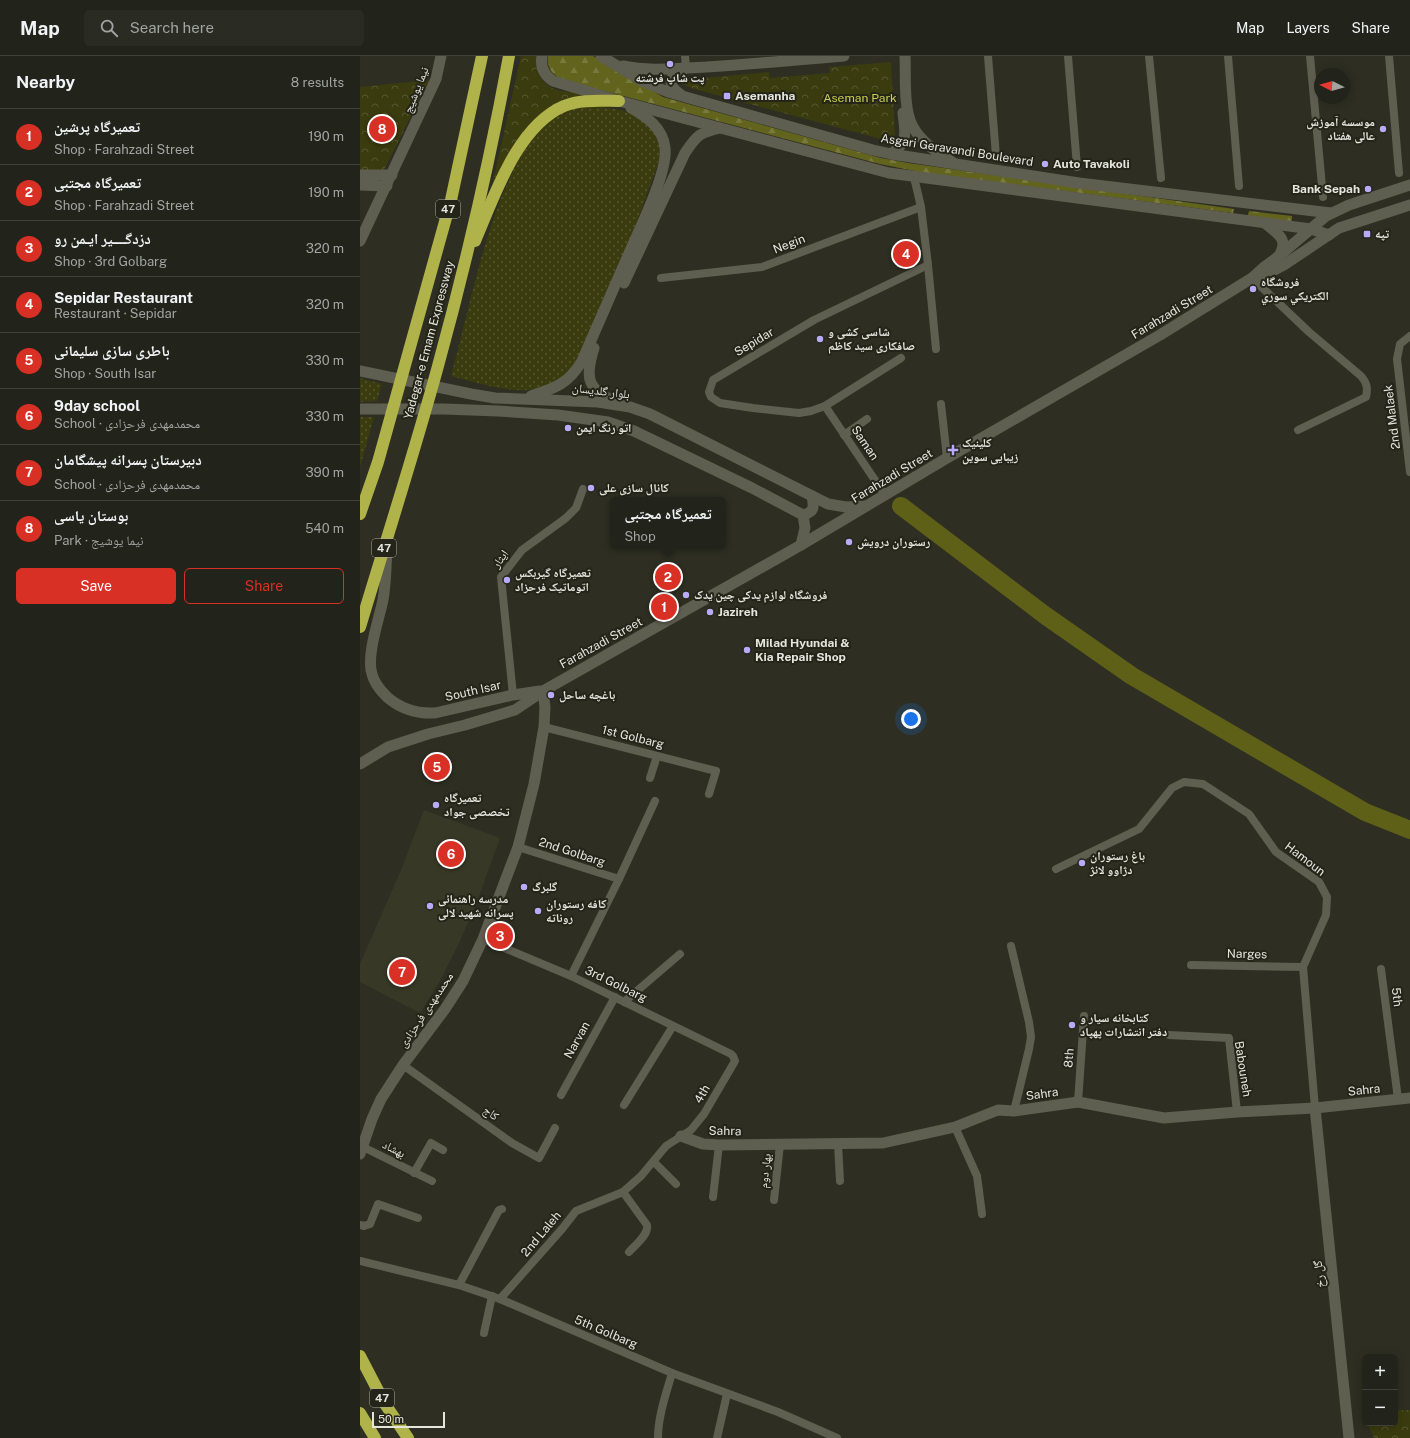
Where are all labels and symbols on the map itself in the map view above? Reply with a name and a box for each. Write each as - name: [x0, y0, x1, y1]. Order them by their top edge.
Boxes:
- marker: پت شاپ فرشته: [665, 59, 675, 69]
- street label: نیما یوشیج: [400, 65, 432, 115]
- north arrow: [1314, 68, 1350, 104]
- place label: پت شاپ فرشته: [635, 71, 705, 85]
- place label: Asemanha: [735, 89, 795, 103]
- marker: Asemanha: [722, 91, 732, 101]
- park label: Aseman Park: [823, 91, 897, 105]
- pin: 8: [369, 114, 395, 144]
- place label: موسسه آموزش عالی هفتاد: [1306, 115, 1375, 144]
- marker: موسسه آموزش عالی هفتاد: [1378, 124, 1388, 134]
- street label: Asgari Geravandi Boulevard: [880, 131, 1034, 169]
- place label: Auto Tavakoli: [1053, 157, 1130, 171]
- marker: Auto Tavakoli: [1040, 159, 1050, 169]
- place label: Bank Sepah: [1292, 182, 1360, 196]
- marker: Bank Sepah: [1363, 184, 1373, 194]
- road number: 47: [436, 200, 460, 218]
- place label: تپه: [1375, 227, 1390, 241]
- marker: تپه: [1362, 229, 1372, 239]
- street label: Negin: [771, 231, 807, 256]
- pin: 4: [893, 239, 919, 269]
- street label: Yadegar-e Emam Expressway: [401, 259, 457, 421]
- place label: فروشگاه الكتريكي سوري: [1261, 275, 1329, 306]
- street label: Farahzadi Street: [1129, 282, 1215, 342]
- marker: فروشگاه الكتريكي سوري: [1248, 284, 1258, 294]
- street label: Sepidar: [732, 325, 776, 359]
- place label: شاسی کشی و صافکاری سید کاظم: [828, 325, 915, 354]
- marker: شاسی کشی و صافکاری سید کاظم: [815, 334, 825, 344]
- street label: بلوار گلدیسان: [571, 381, 631, 402]
- street label: 2nd Malaek: [1381, 384, 1403, 450]
- place label: اتو رنگ ایمن: [576, 421, 632, 436]
- marker: اتو رنگ ایمن: [563, 423, 573, 433]
- street label: Saman: [848, 423, 882, 463]
- place label: کلینیک زیبایی سوین: [962, 436, 1019, 465]
- marker: کلینیک زیبایی سوین: [947, 444, 959, 456]
- street label: Farahzadi Street: [849, 446, 935, 506]
- place label: کانال سازی علی: [599, 481, 669, 496]
- marker: کانال سازی علی: [586, 483, 596, 493]
- place label: رستوران درویش: [857, 535, 931, 550]
- marker: رستوران درویش: [844, 537, 854, 547]
- road number: 47: [372, 539, 396, 557]
- street label: ایثار: [488, 547, 511, 572]
- pin: 2: [655, 562, 681, 592]
- place label: تعمیرگاه گیربکس اتوماتیک فرحزاد: [515, 566, 592, 594]
- marker: تعمیرگاه گیربکس اتوماتیک فرحزاد: [502, 575, 512, 585]
- place label: فروشگاه لوازم یدکی چین یدک: [694, 588, 827, 603]
- marker: فروشگاه لوازم یدکی چین یدک: [681, 590, 691, 600]
- pin: 1: [651, 592, 677, 622]
- place label: Jazireh: [718, 605, 758, 619]
- marker: Jazireh: [705, 607, 715, 617]
- street label: Farahzadi Street: [557, 614, 645, 671]
- place label: Milad Hyundai & Kia Repair Shop: [755, 636, 850, 664]
- marker: Milad Hyundai & Kia Repair Shop: [742, 645, 752, 655]
- street label: South Isar: [444, 678, 503, 704]
- place label: باغچه ساحل: [559, 688, 615, 703]
- marker: باغچه ساحل: [546, 690, 556, 700]
- your location: [901, 709, 921, 729]
- street label: 1st Golbarg: [601, 723, 665, 751]
- pin: 5: [424, 752, 450, 782]
- place label: تعمیرگاه تخصصی جواد: [444, 791, 510, 820]
- marker: تعمیرگاه تخصصی جواد: [431, 800, 441, 810]
- street label: 2nd Golbarg: [537, 835, 607, 869]
- pin: 6: [438, 839, 464, 869]
- street label: Hamoun: [1282, 839, 1328, 879]
- place label: باغ رستوران دژاوو لانژ: [1089, 849, 1145, 877]
- marker: باغ رستوران دژاوو لانژ: [1077, 858, 1087, 868]
- place label: گلبرگ: [532, 880, 558, 894]
- marker: گلبرگ: [519, 882, 529, 892]
- place label: مدرسه راهنمائی پسرانه شهید لالی: [438, 892, 514, 921]
- place label: کافه رستوران روناته: [546, 897, 607, 925]
- marker: مدرسه راهنمائی پسرانه شهید لالی: [425, 901, 435, 911]
- marker: کافه رستوران روناته: [533, 906, 543, 916]
- pin: 3: [487, 921, 513, 951]
- street label: Narges: [1227, 947, 1267, 961]
- pin: 7: [389, 957, 415, 987]
- street label: 3rd Golbarg: [583, 963, 649, 1005]
- street label: محمدمهدی فرحزادی: [396, 970, 456, 1050]
- street label: 5th: [1389, 987, 1405, 1007]
- place label: کتابخانه سیار و دفتر انتشارات پهپاد: [1080, 1011, 1167, 1039]
- street label: Narvan: [561, 1019, 593, 1061]
- marker: کتابخانه سیار و دفتر انتشارات پهپاد: [1067, 1020, 1077, 1030]
- street label: Babouneh: [1232, 1040, 1254, 1098]
- street label: 8th: [1061, 1048, 1077, 1068]
- street label: Sahra: [1347, 1081, 1381, 1099]
- street label: 4th: [691, 1082, 713, 1106]
- street label: Sahra: [1025, 1085, 1059, 1103]
- street label: کاج: [481, 1103, 501, 1123]
- street label: Sahra: [709, 1124, 741, 1138]
- street label: بهشاد: [380, 1137, 408, 1161]
- street label: بهار دوم: [756, 1153, 775, 1189]
- street label: 2nd Laleh: [518, 1209, 564, 1259]
- street label: گل رخ: [1311, 1260, 1327, 1288]
- street label: 5th Golbarg: [572, 1312, 640, 1352]
- road number: 47: [370, 1389, 394, 1407]
- scale bar: [372, 1410, 445, 1429]

